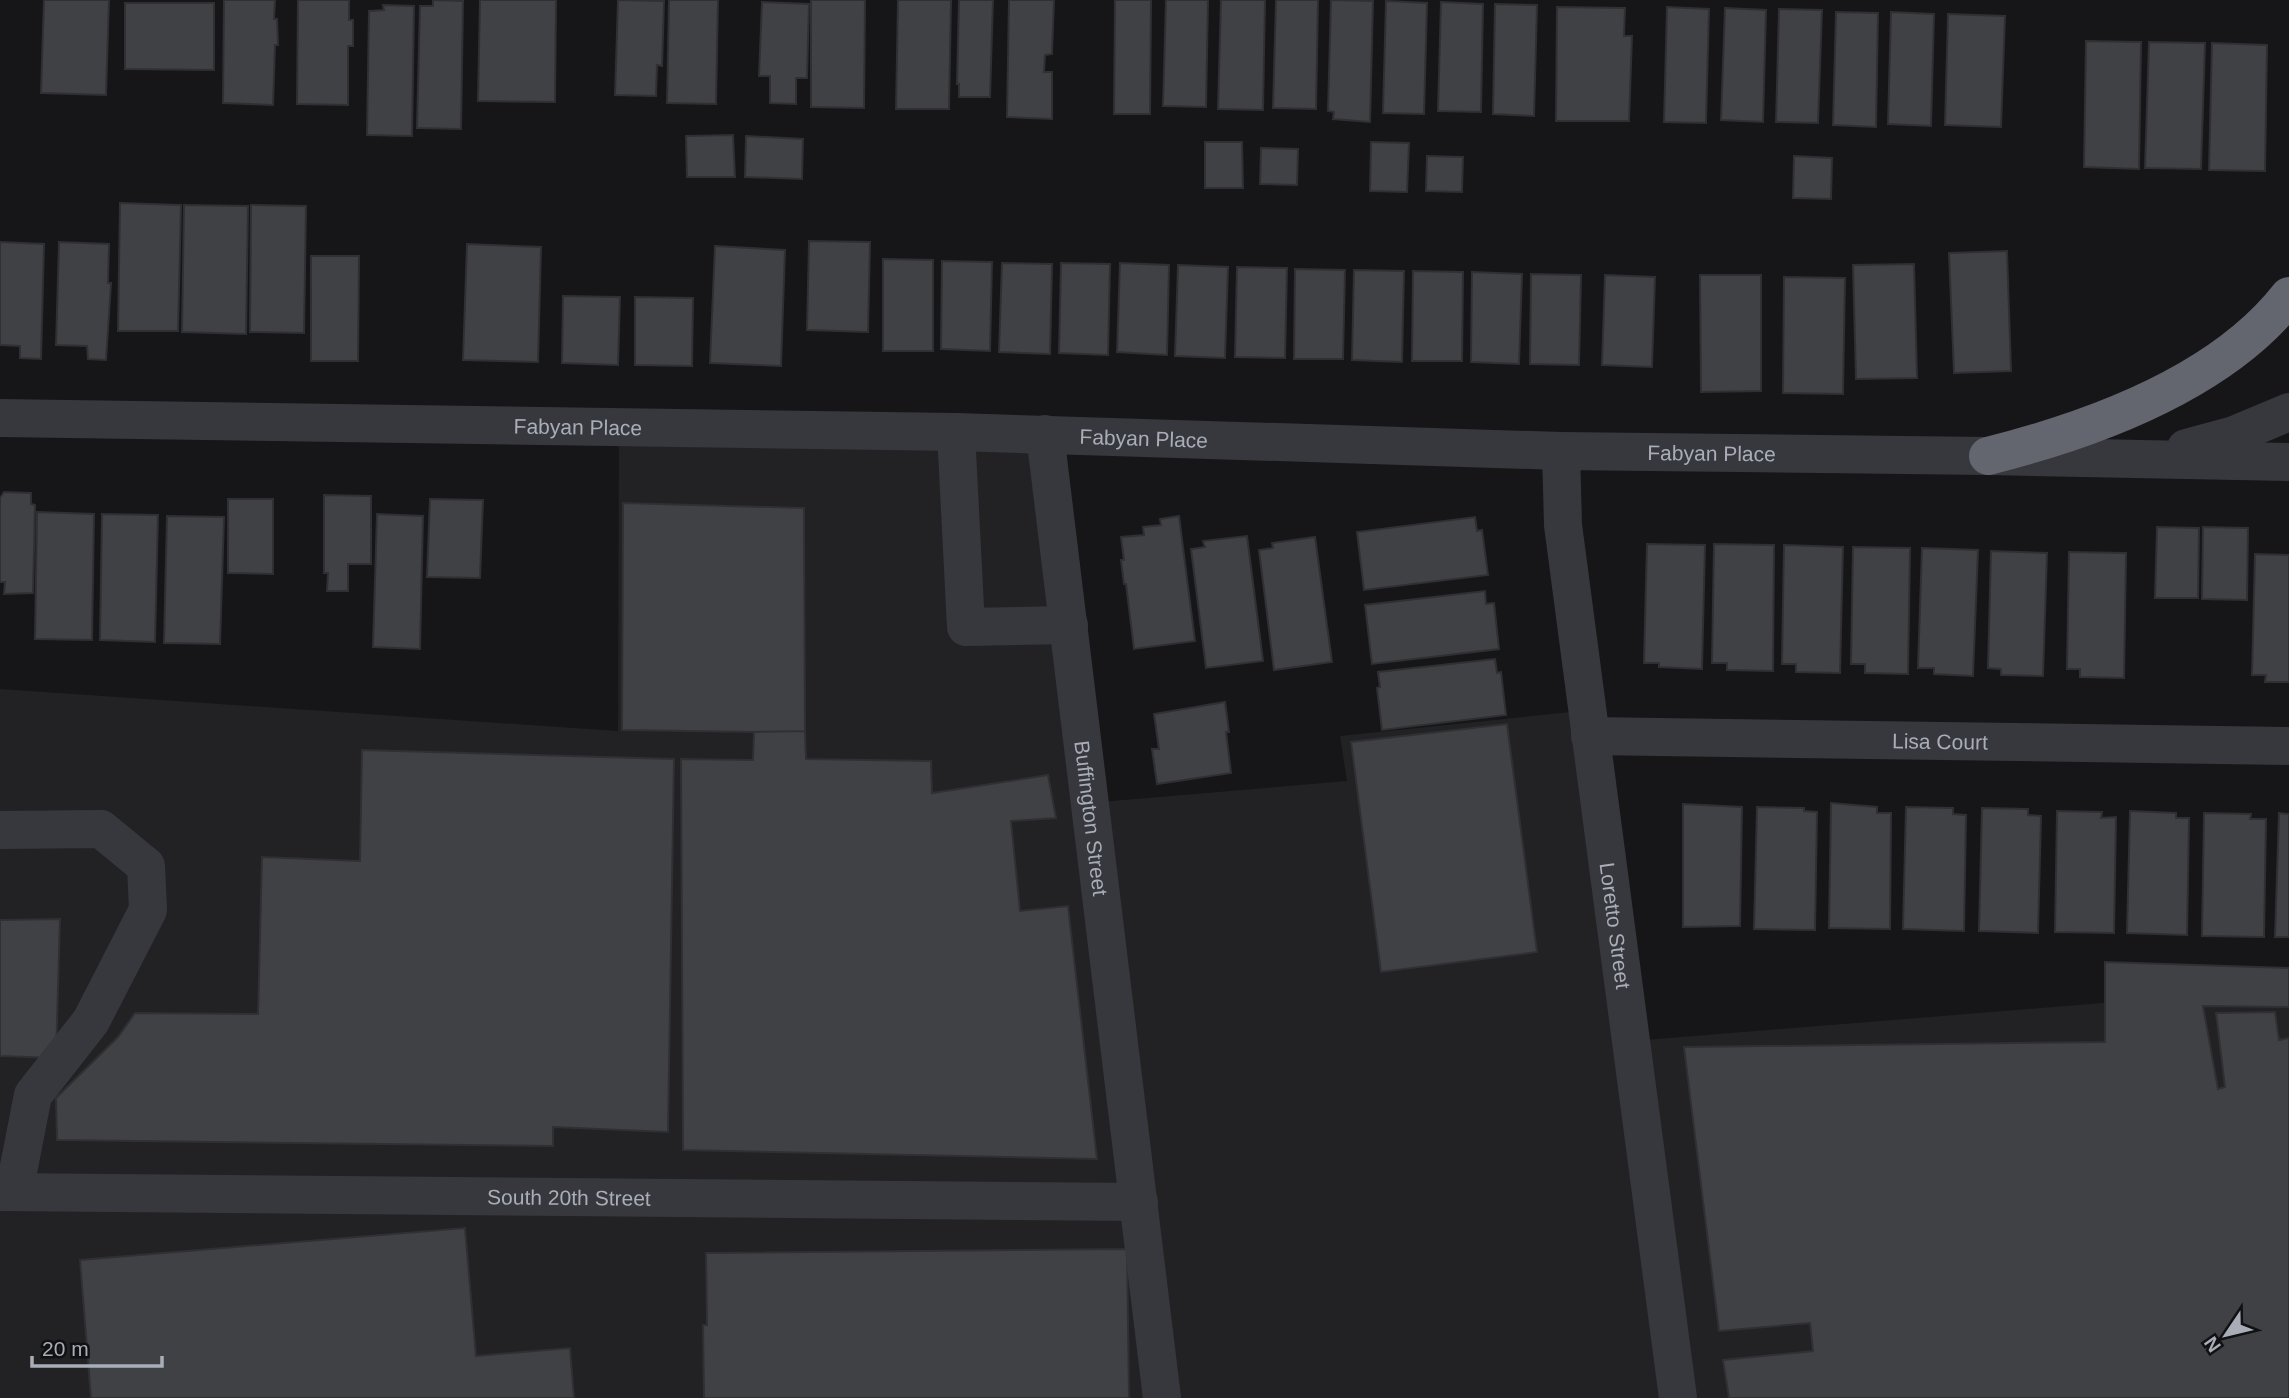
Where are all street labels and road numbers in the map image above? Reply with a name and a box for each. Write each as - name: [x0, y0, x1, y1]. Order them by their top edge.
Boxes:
- street label: Fabyan Place: [514, 414, 642, 439]
- street label: Fabyan Place: [1079, 424, 1208, 451]
- street label: Fabyan Place: [1647, 441, 1776, 465]
- street label: Lisa Court: [1892, 729, 1988, 753]
- street label: Buffington Street: [1071, 739, 1112, 897]
- street label: Loretto Street: [1596, 861, 1635, 990]
- street label: South 20th Street: [487, 1185, 651, 1209]

